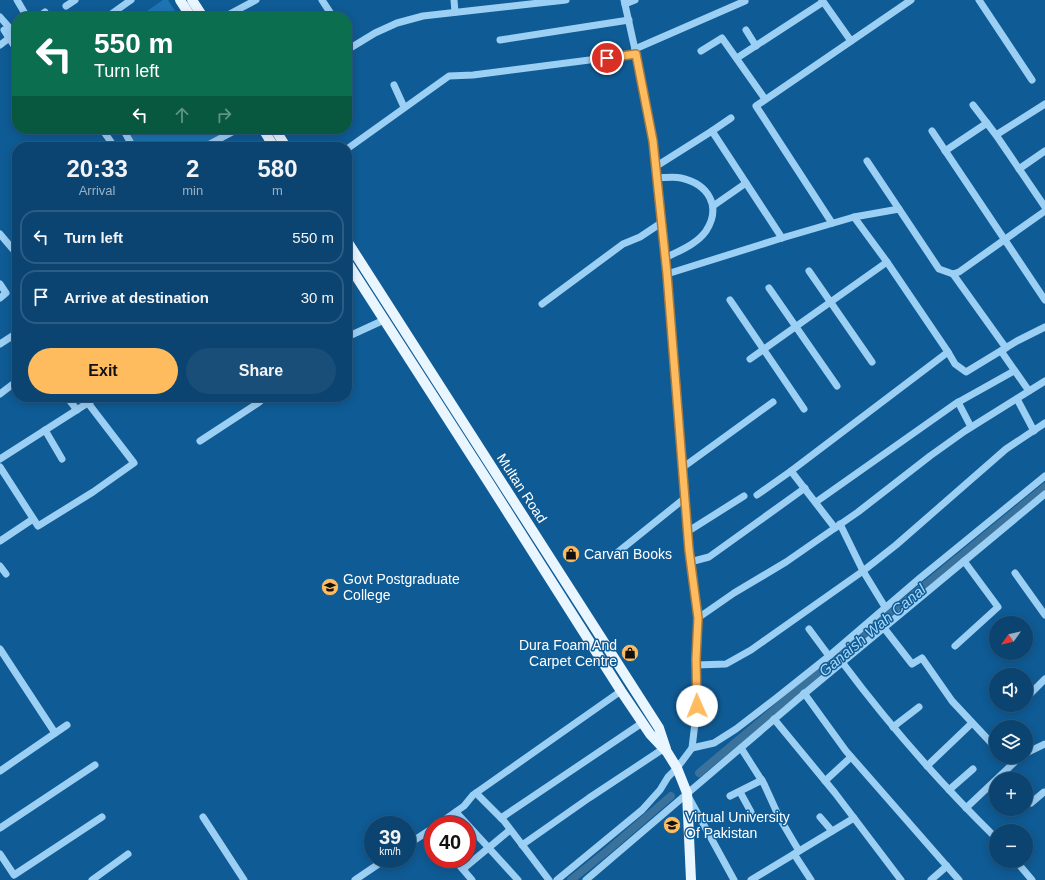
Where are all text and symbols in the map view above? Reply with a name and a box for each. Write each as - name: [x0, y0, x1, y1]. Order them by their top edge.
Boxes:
- icon: left: [28, 28, 80, 80]
- text: 550 m: [94, 28, 173, 59]
- pin: [590, 41, 624, 75]
- icon: arrive: [596, 47, 618, 69]
- text: Turn left: [94, 61, 159, 81]
- icon: left: [129, 104, 151, 126]
- icon: ahead: [171, 104, 193, 126]
- icon: right: [213, 104, 235, 126]
- text: 20:33: [66, 155, 128, 182]
- text: 2: [186, 155, 199, 182]
- text: 580: [258, 155, 298, 182]
- text: Arrival: [79, 183, 116, 198]
- text: min: [182, 183, 203, 198]
- text: m: [272, 183, 283, 198]
- icon: left: [30, 226, 52, 248]
- text: Turn left: [64, 229, 123, 246]
- text: 550 m: [292, 229, 334, 246]
- icon: arrive: [30, 286, 52, 308]
- text: Arrive at destination: [64, 289, 209, 306]
- text: 30 m: [301, 289, 334, 306]
- button: Exit: [28, 348, 178, 394]
- button: Share: [186, 348, 336, 394]
- street label: Multan Road: [494, 450, 550, 526]
- shop icon: Carvan Books: [561, 544, 581, 564]
- place label: Carvan Books: [584, 546, 672, 562]
- place label: Govt Postgraduate College: [343, 571, 460, 603]
- school or university icon: Govt Postgraduate College: [320, 577, 340, 597]
- water label: Ganaish Wah Canal: [815, 580, 929, 680]
- north arrow: [989, 616, 1033, 660]
- map controls: [989, 616, 1033, 868]
- place label: Dura Foam And Carpet Centre: [519, 637, 617, 669]
- shop icon: Dura Foam And Carpet Centre: [620, 643, 640, 663]
- button: sound: [989, 668, 1033, 712]
- position arrow: [676, 685, 718, 727]
- button: layers: [989, 720, 1033, 764]
- button: +: [989, 772, 1033, 816]
- place label: Virtual University Of Pakistan: [685, 809, 790, 841]
- school or university icon: Virtual University Of Pakistan: [662, 815, 682, 835]
- speed limit sign: 40: [424, 816, 476, 868]
- button: −: [989, 824, 1033, 868]
- text: 39: [379, 826, 401, 848]
- text: km/h: [379, 846, 401, 857]

